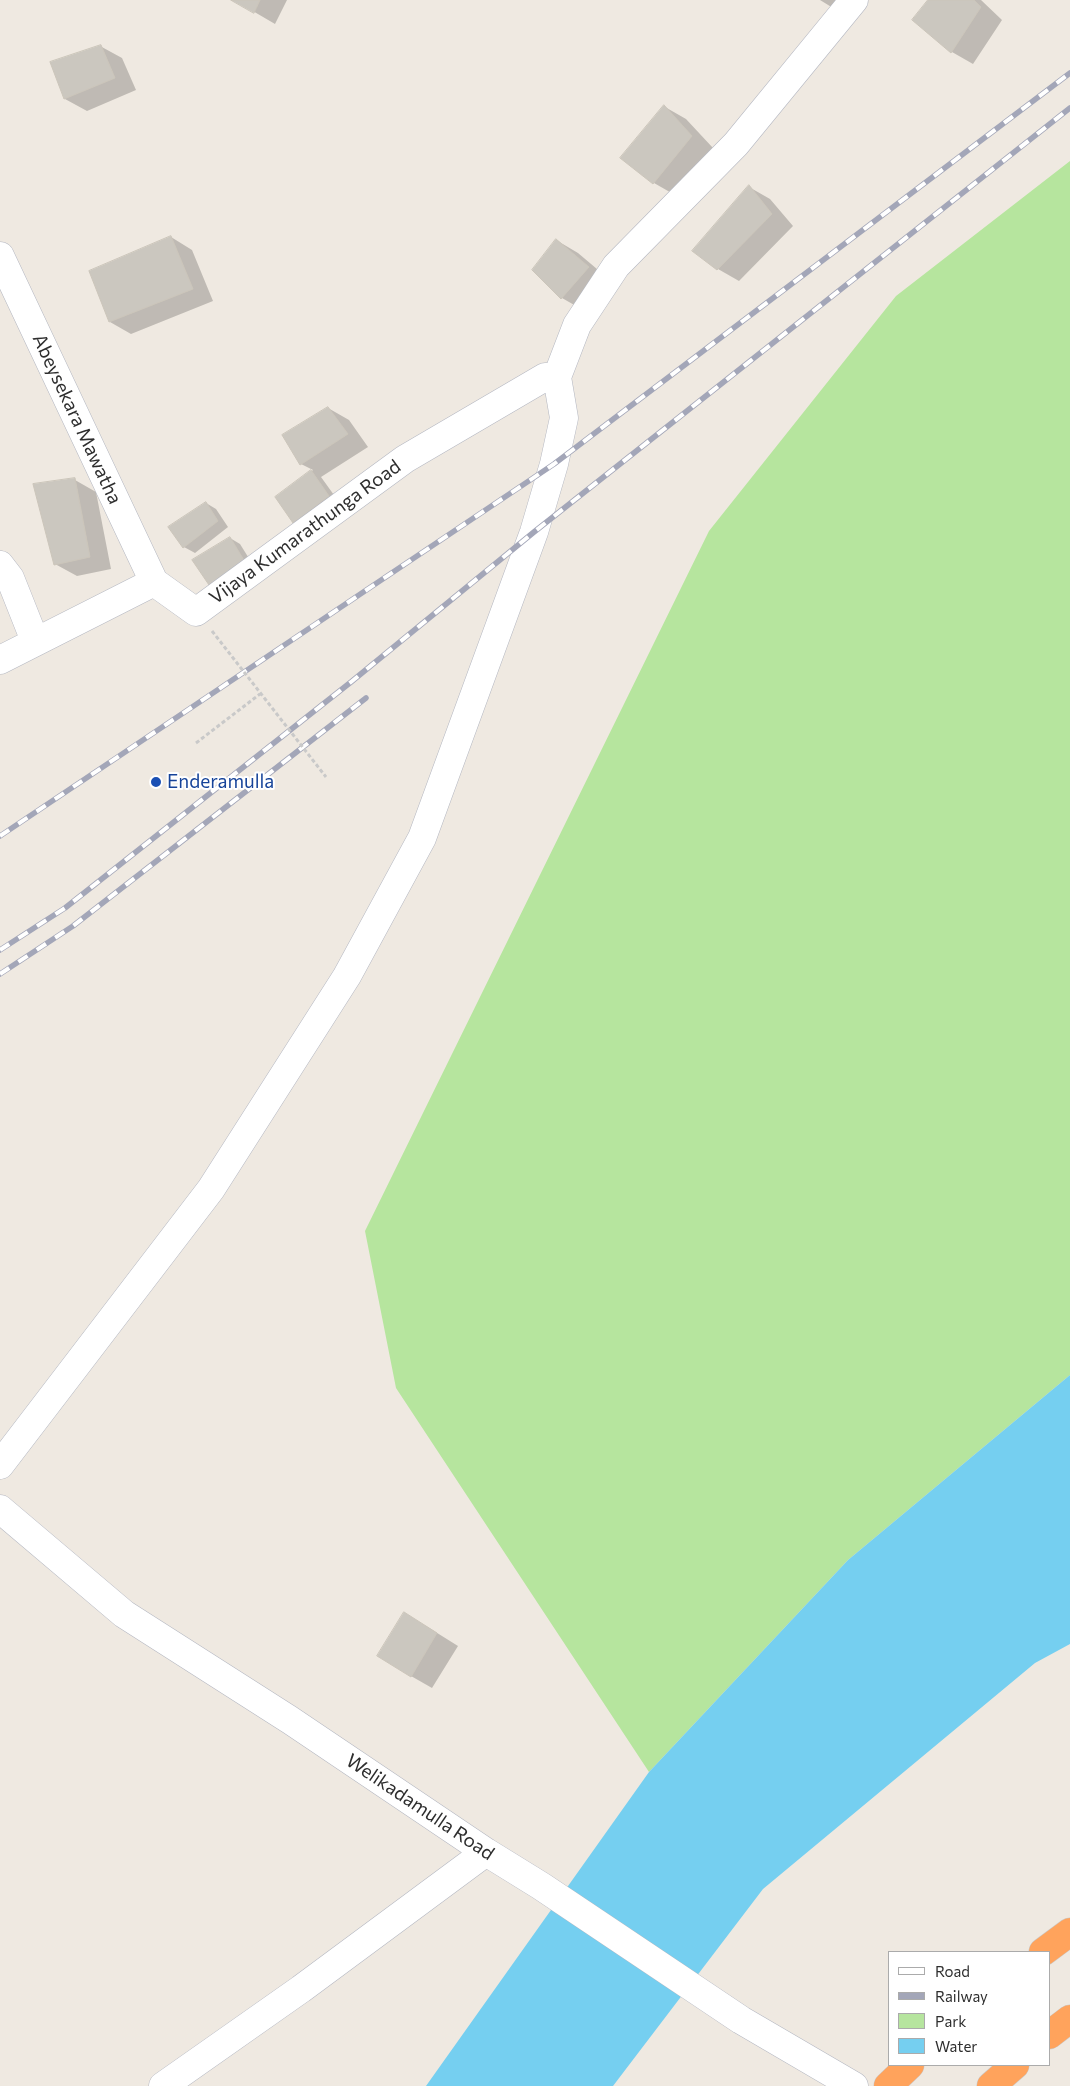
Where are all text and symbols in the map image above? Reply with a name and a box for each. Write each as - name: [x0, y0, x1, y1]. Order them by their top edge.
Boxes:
- street label: Abeysekara Mawatha: [28, 330, 126, 508]
- street label: Vijaya Kumarathunga Road: [205, 455, 405, 609]
- place label: Enderamulla: [167, 771, 274, 793]
- marker: Enderamulla: [149, 775, 163, 789]
- street label: Welikadamulla Road: [342, 1749, 498, 1865]
- legend: [888, 1951, 1050, 2066]
- text: Road: [935, 1962, 970, 1980]
- text: Railway: [935, 1987, 988, 2005]
- text: Park: [935, 2012, 966, 2030]
- text: Water: [935, 2037, 977, 2055]

